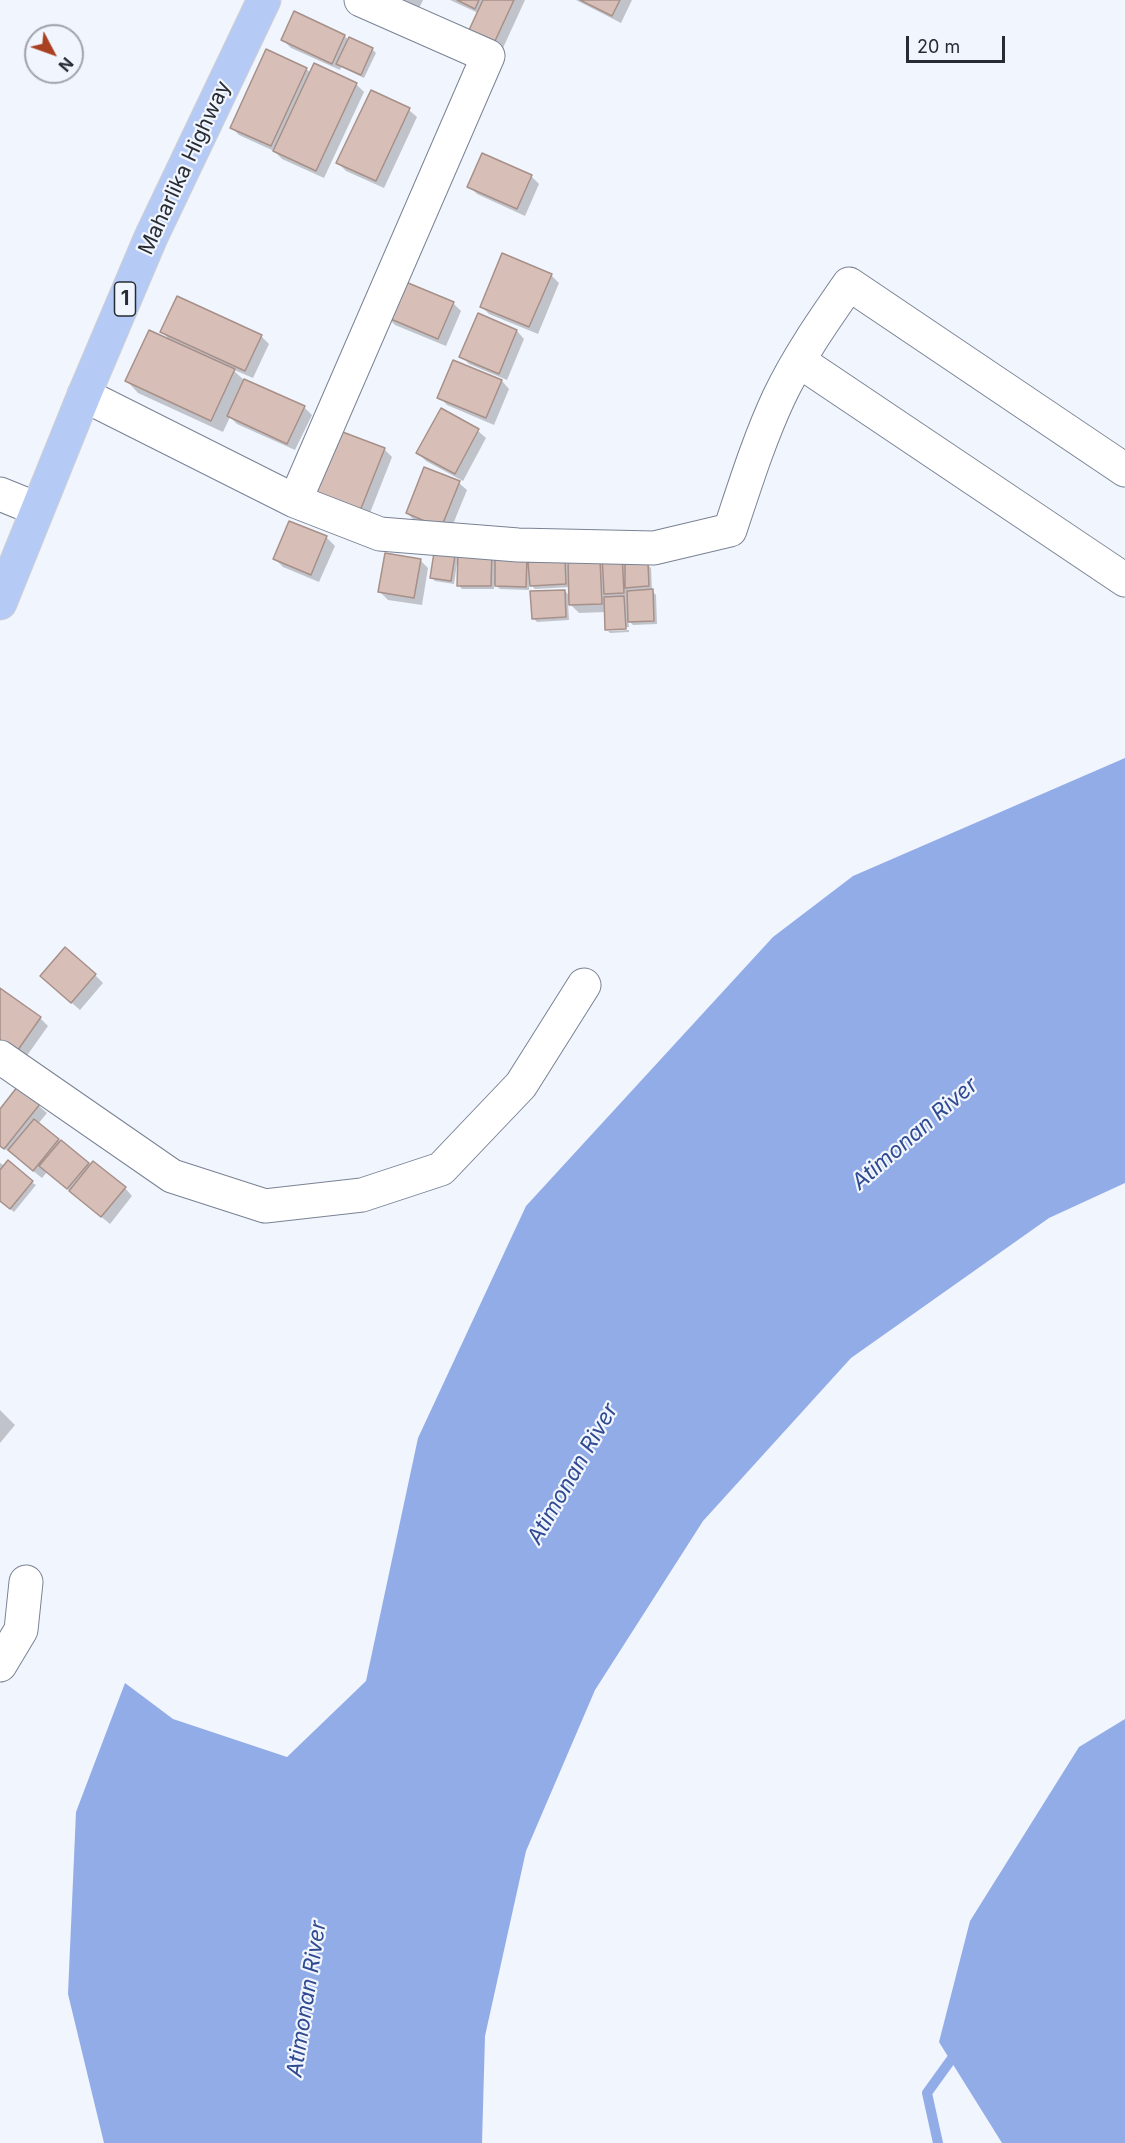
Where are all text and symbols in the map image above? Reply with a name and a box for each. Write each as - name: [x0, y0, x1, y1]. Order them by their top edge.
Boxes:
- north arrow: [24, 24, 84, 84]
- scale bar: [909, 24, 1008, 62]
- text: 20 m: [917, 36, 960, 57]
- text: N: [55, 53, 78, 76]
- street label: Maharlika Highway: [134, 77, 236, 259]
- road number: 1: [114, 282, 136, 316]
- water label: Atimonan River: [847, 1072, 983, 1196]
- water label: Atimonan River: [522, 1399, 624, 1549]
- water label: Atimonan River: [282, 1919, 332, 2079]

